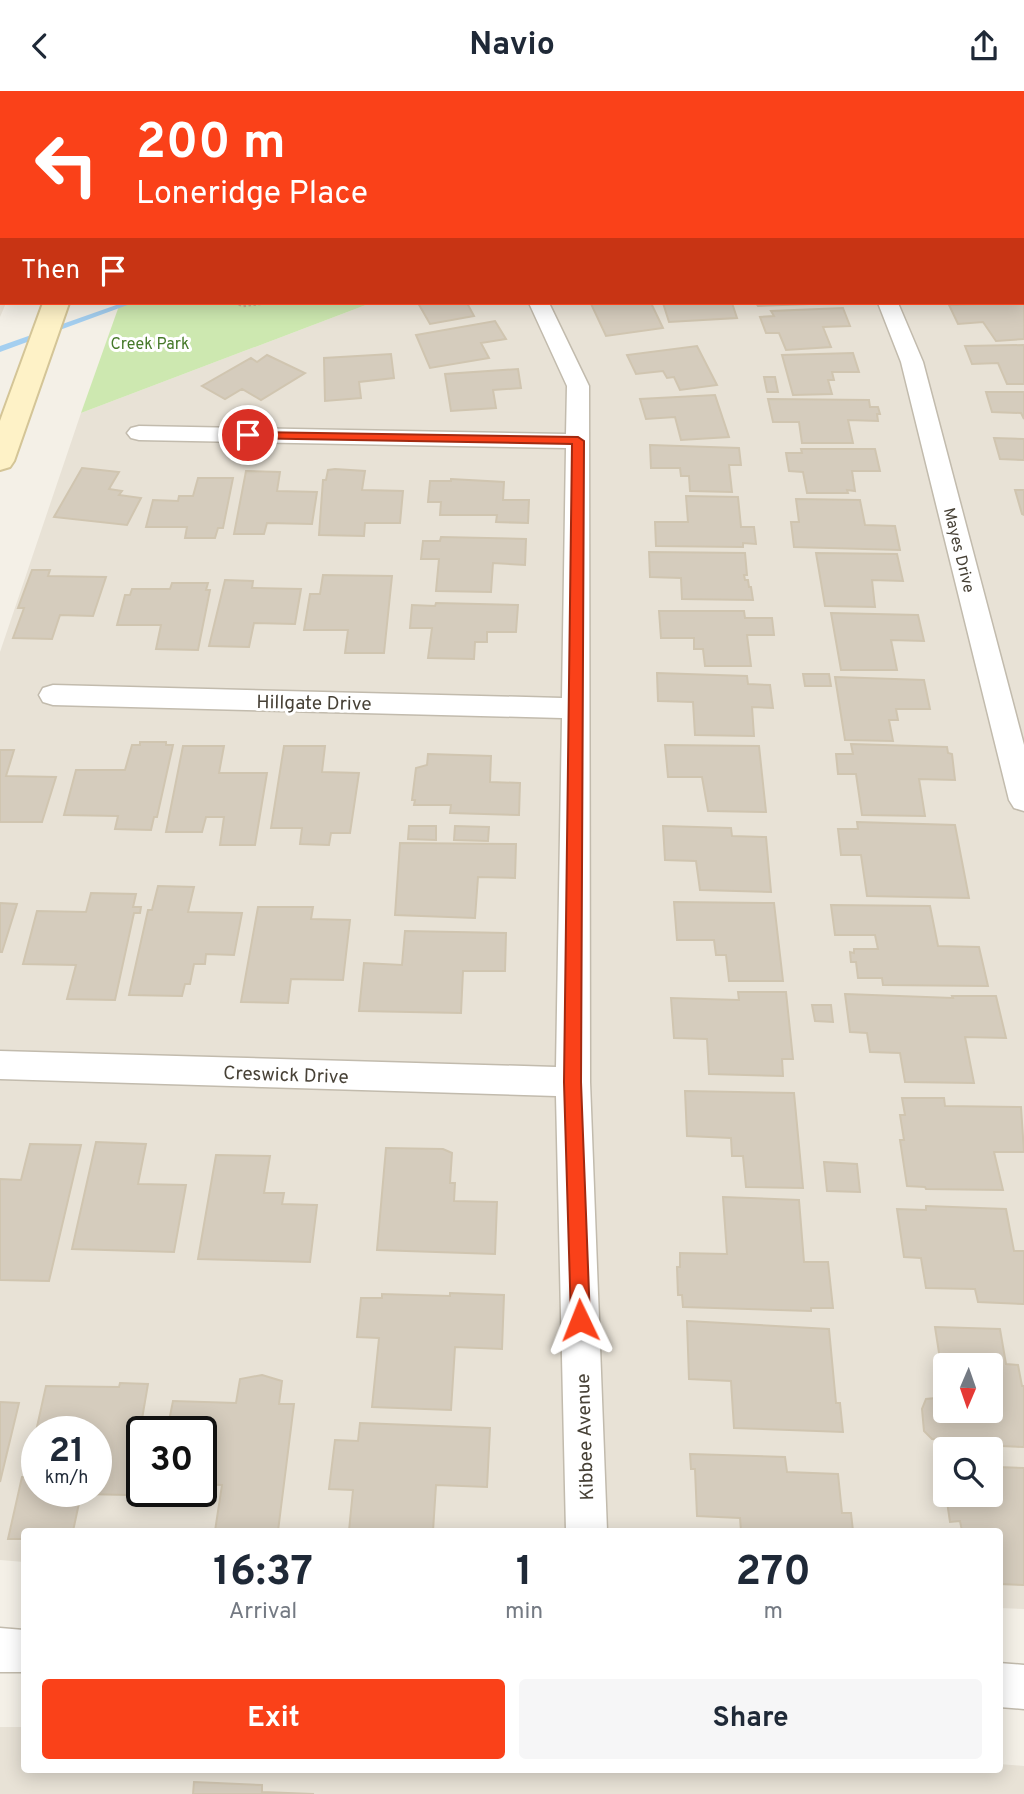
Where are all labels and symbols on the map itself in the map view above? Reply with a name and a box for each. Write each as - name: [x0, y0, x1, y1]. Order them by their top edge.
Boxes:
- park label: Creek Park: [111, 335, 189, 355]
- pin: [218, 405, 278, 465]
- street label: Mayes Drive: [938, 506, 978, 595]
- street label: Hillgate Drive: [256, 691, 372, 717]
- street label: Creswick Drive: [223, 1062, 349, 1090]
- position arrow: [543, 1283, 617, 1357]
- north arrow: [933, 1353, 1003, 1423]
- street label: Kibbee Avenue: [572, 1373, 600, 1501]
- speed limit sign: 30: [126, 1416, 217, 1507]

